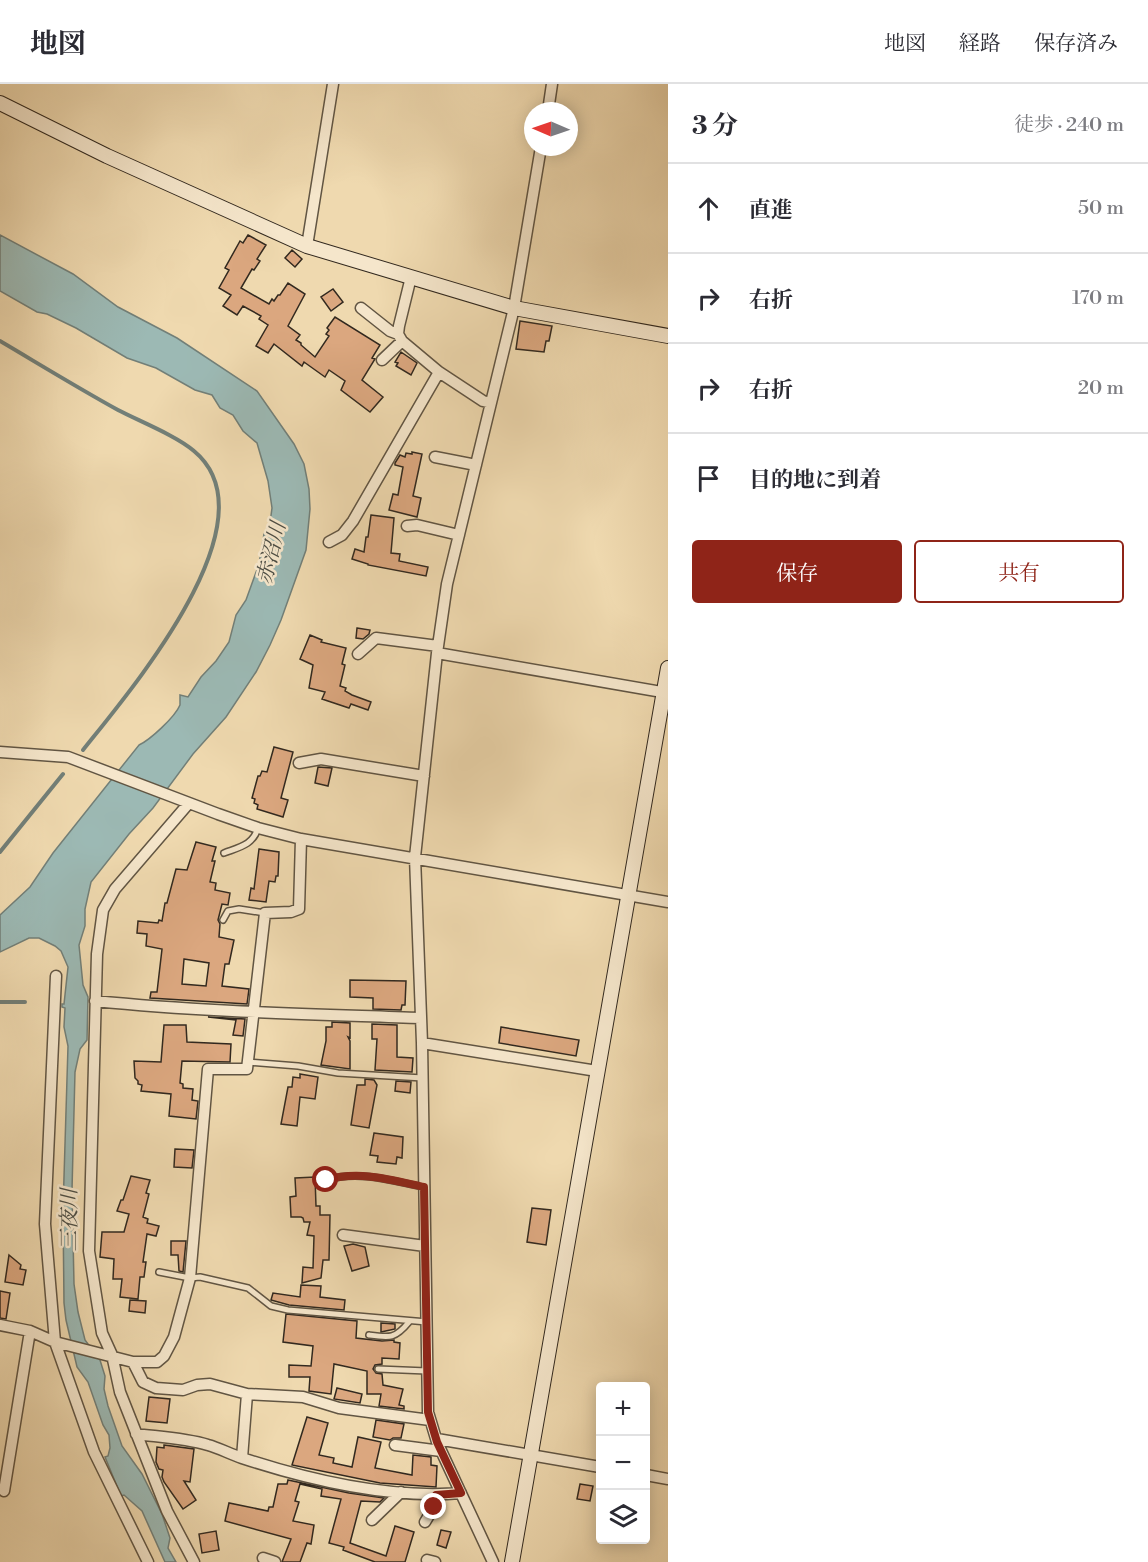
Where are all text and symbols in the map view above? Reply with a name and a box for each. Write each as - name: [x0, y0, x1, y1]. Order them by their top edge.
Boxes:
- text: 地図: [30, 27, 86, 62]
- text: 地図: [884, 31, 926, 57]
- text: 経路: [959, 31, 1001, 57]
- text: 保存済み: [1034, 31, 1118, 57]
- north arrow: [524, 102, 578, 156]
- text: 3 分: [692, 110, 738, 142]
- text: 徒歩 · 240 m: [1014, 113, 1124, 138]
- icon: ahead: [692, 192, 725, 225]
- text: 50 m: [1078, 196, 1124, 221]
- text: 直進: [749, 197, 793, 224]
- icon: right: [692, 282, 725, 315]
- text: 170 m: [1072, 286, 1124, 311]
- text: 右折: [749, 287, 793, 314]
- icon: right: [692, 372, 725, 405]
- text: 20 m: [1078, 376, 1124, 401]
- text: 右折: [749, 377, 793, 404]
- icon: arrive: [692, 462, 725, 495]
- text: 目的地に到着: [749, 467, 881, 494]
- water label: 赤沼川: [252, 518, 293, 587]
- button: 保存: [692, 540, 902, 603]
- button: 共有: [914, 540, 1124, 603]
- route start: [312, 1166, 338, 1192]
- water label: 三夜川: [57, 1187, 83, 1252]
- map controls: [596, 1382, 650, 1544]
- button: +: [596, 1382, 650, 1436]
- button: −: [596, 1436, 650, 1490]
- button: layers: [596, 1490, 650, 1544]
- route end: [420, 1493, 446, 1519]

